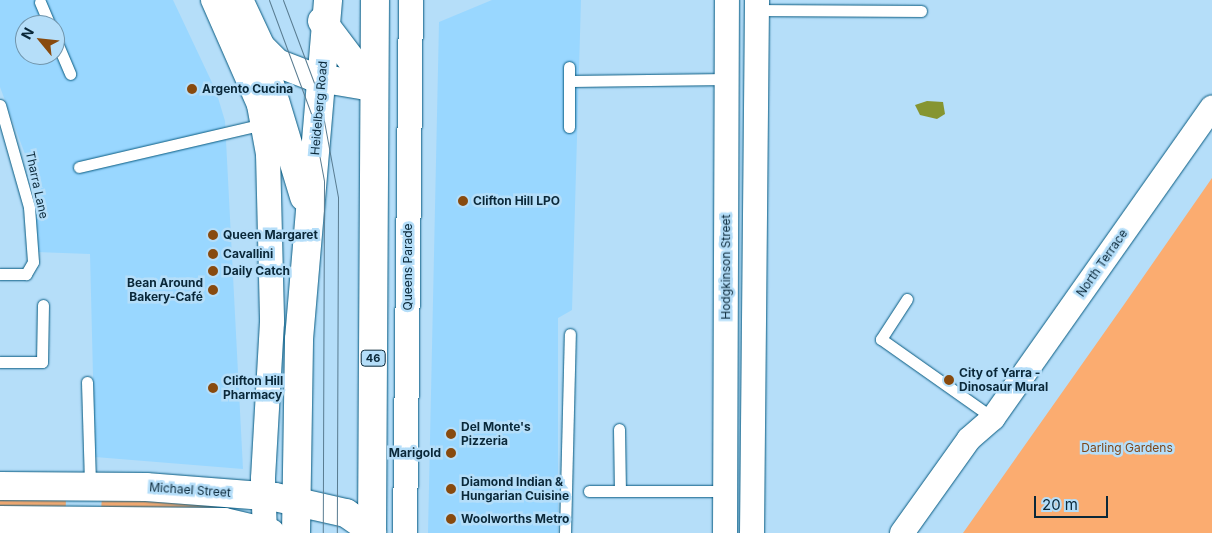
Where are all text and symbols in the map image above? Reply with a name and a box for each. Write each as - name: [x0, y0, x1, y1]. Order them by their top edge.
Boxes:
- north arrow: [15, 15, 65, 65]
- text: N: [17, 24, 37, 42]
- street label: Heidelberg Road: [308, 60, 330, 156]
- place label: Argento Cucina: [202, 82, 293, 96]
- marker: Argento Cucina: [186, 83, 198, 95]
- street label: Tharra Lane: [23, 150, 51, 220]
- place label: Clifton Hill LPO: [473, 194, 560, 208]
- marker: Clifton Hill LPO: [457, 195, 469, 207]
- street label: Hodgkinson Street: [719, 214, 733, 320]
- street label: Queens Parade: [401, 223, 415, 311]
- street label: North Terrace: [1073, 227, 1131, 299]
- place label: Queen Margaret: [223, 228, 318, 242]
- marker: Queen Margaret: [207, 229, 219, 241]
- place label: Cavallini: [223, 247, 273, 261]
- marker: Cavallini: [207, 248, 219, 260]
- place label: Daily Catch: [223, 264, 290, 278]
- marker: Daily Catch: [207, 265, 219, 277]
- place label: Bean Around Bakery-Café: [127, 276, 203, 304]
- marker: Bean Around Bakery-Café: [207, 284, 219, 296]
- road number: 46: [360, 349, 386, 366]
- place label: City of Yarra - Dinosaur Mural: [959, 366, 1048, 394]
- place label: Clifton Hill Pharmacy: [223, 374, 283, 402]
- marker: City of Yarra - Dinosaur Mural: [943, 374, 955, 386]
- marker: Clifton Hill Pharmacy: [207, 382, 219, 394]
- place label: Del Monte's Pizzeria: [461, 420, 531, 448]
- marker: Del Monte's Pizzeria: [445, 428, 457, 440]
- park label: Darling Gardens: [1081, 441, 1173, 455]
- place label: Marigold: [389, 446, 441, 460]
- marker: Marigold: [445, 447, 457, 459]
- place label: Diamond Indian & Hungarian Cuisine: [461, 475, 569, 503]
- street label: Michael Street: [149, 480, 231, 500]
- marker: Diamond Indian & Hungarian Cuisine: [445, 483, 457, 495]
- scale bar: [1037, 486, 1111, 518]
- text: 20 m: [1042, 495, 1078, 514]
- place label: Woolworths Metro: [461, 512, 569, 526]
- marker: Woolworths Metro: [445, 513, 457, 525]

